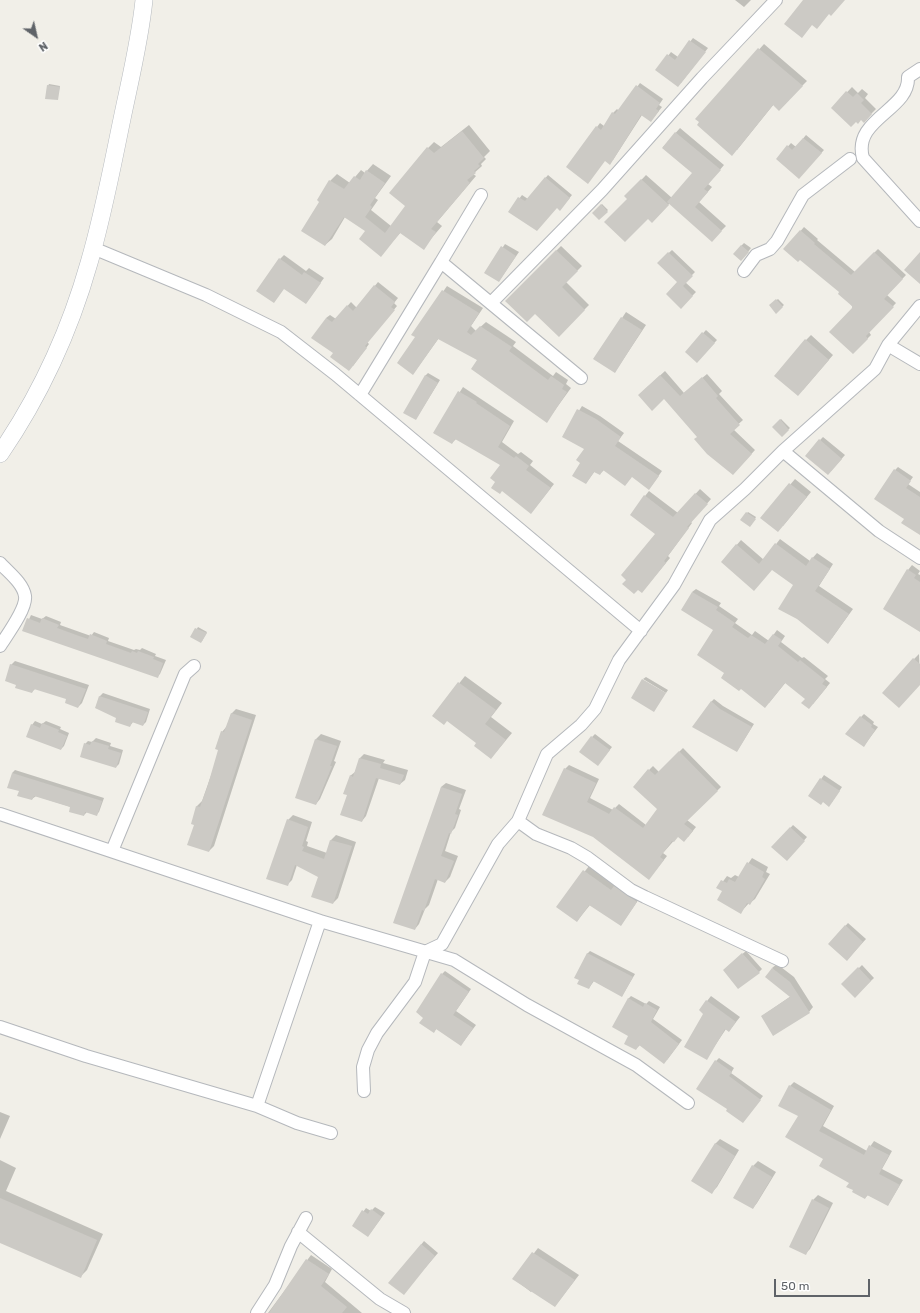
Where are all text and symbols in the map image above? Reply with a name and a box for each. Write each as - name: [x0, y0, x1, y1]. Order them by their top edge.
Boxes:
- north arrow: [16, 16, 56, 56]
- text: N: [36, 39, 50, 54]
- scale bar: [776, 1271, 872, 1297]
- text: 50 m: [781, 1279, 809, 1293]

